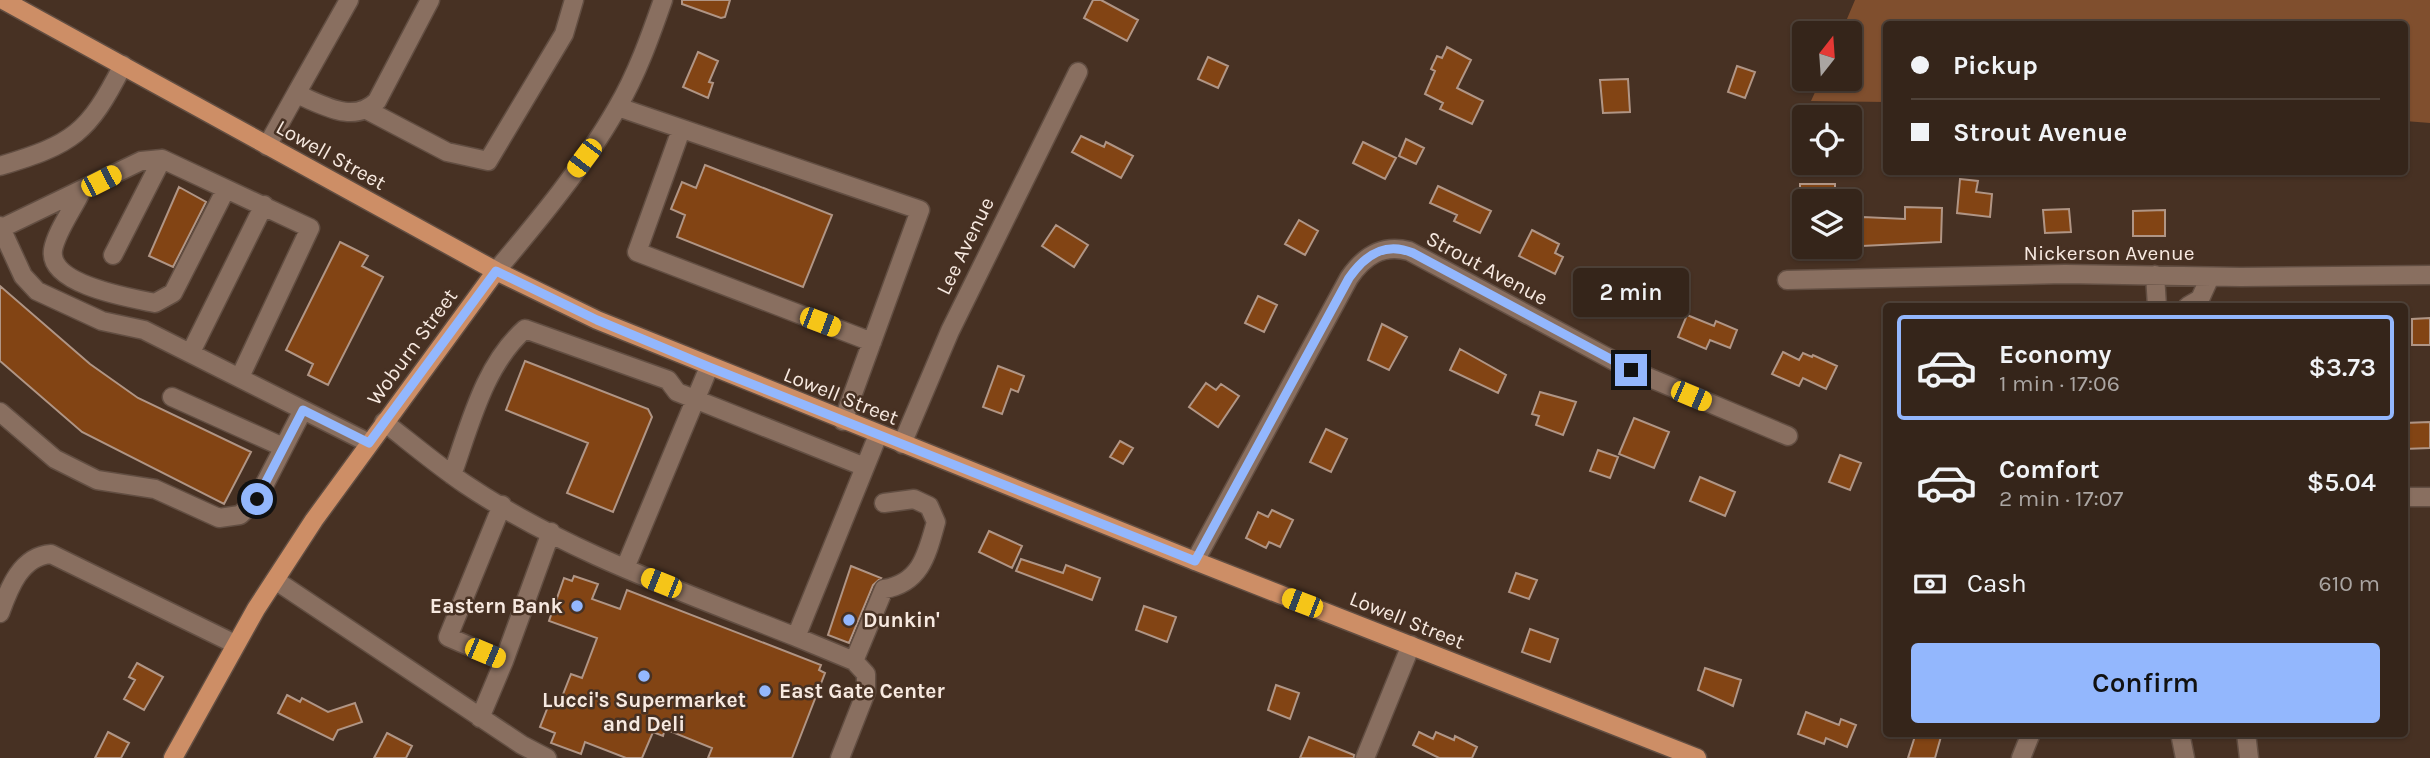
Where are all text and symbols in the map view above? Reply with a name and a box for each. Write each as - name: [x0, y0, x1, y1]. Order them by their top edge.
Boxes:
- north arrow: [1792, 21, 1862, 91]
- map controls: [1792, 21, 1862, 259]
- text: Pickup: [1953, 50, 2038, 81]
- button: locate: [1792, 105, 1862, 175]
- street label: Lowell Street: [272, 115, 390, 195]
- text: Strout Avenue: [1953, 117, 2127, 148]
- car: [563, 135, 606, 181]
- car: [78, 162, 125, 200]
- button: layers: [1792, 189, 1862, 259]
- street label: Lee Avenue: [931, 193, 999, 299]
- street label: Strout Avenue: [1422, 226, 1552, 310]
- street label: Nickerson Avenue: [2024, 241, 2194, 265]
- callout: 2 min: [1573, 268, 1689, 318]
- text: 2 min: [1600, 279, 1662, 306]
- street label: Woburn Street: [362, 284, 462, 410]
- car: [797, 305, 844, 339]
- icon: car: [1915, 336, 1978, 399]
- text: Economy: [1999, 339, 2111, 370]
- text: $3.73: [2309, 352, 2376, 383]
- route end: [1615, 354, 1647, 386]
- street label: Lowell Street: [780, 362, 902, 430]
- text: 1 min · 17:06: [1999, 370, 2120, 397]
- car: [1668, 378, 1715, 414]
- icon: car: [1915, 451, 1978, 514]
- text: Comfort: [1999, 454, 2100, 485]
- text: $5.04: [2307, 467, 2376, 498]
- route start: [241, 483, 273, 515]
- text: 2 min · 17:07: [1999, 485, 2123, 512]
- car: [638, 565, 685, 601]
- icon: cash: [1911, 565, 1949, 603]
- text: Cash: [1967, 568, 2027, 599]
- text: 610 m: [2319, 570, 2380, 597]
- car: [1279, 586, 1326, 620]
- street label: Lowell Street: [1346, 586, 1468, 654]
- place label: Eastern Bank: [430, 594, 564, 618]
- marker: Eastern Bank: [569, 598, 585, 614]
- place label: Dunkin': [863, 608, 940, 632]
- marker: Dunkin': [841, 612, 857, 628]
- car: [462, 635, 509, 671]
- button: Confirm: [1911, 643, 2380, 723]
- marker: Lucci's Supermarket and Deli: [636, 668, 652, 684]
- place label: East Gate Center: [779, 679, 945, 703]
- marker: East Gate Center: [757, 683, 773, 699]
- place label: Lucci's Supermarket and Deli: [542, 688, 746, 736]

